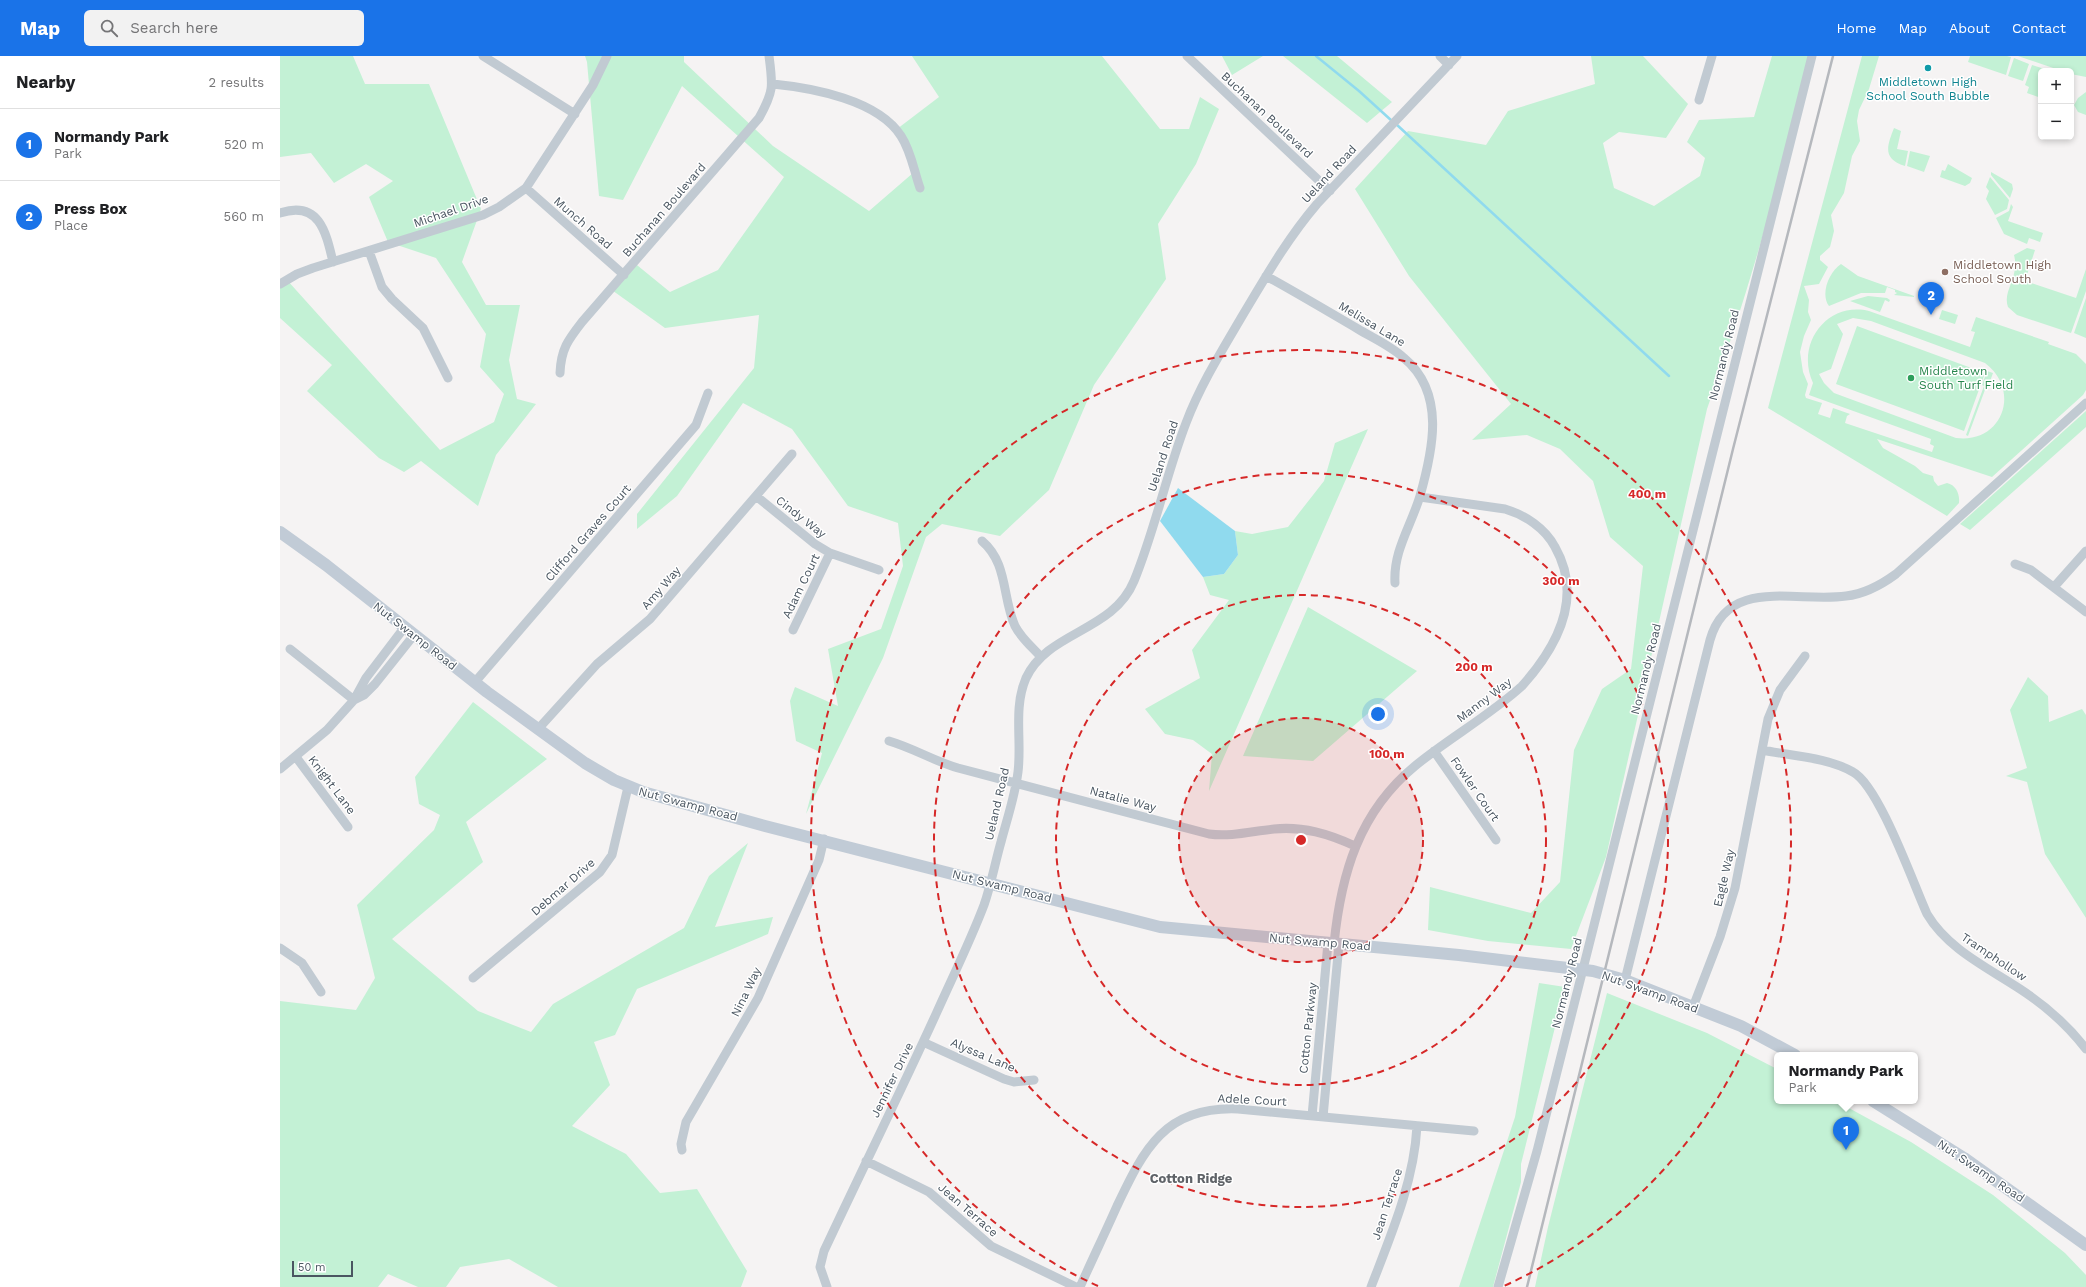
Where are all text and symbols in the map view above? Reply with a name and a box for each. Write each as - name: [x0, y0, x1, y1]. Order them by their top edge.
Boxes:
- search box: [84, 10, 364, 46]
- text: Map: [20, 17, 60, 40]
- icon: search: [98, 17, 120, 39]
- text: Search here: [130, 19, 218, 37]
- text: Home: [1836, 20, 1876, 36]
- text: Map: [1898, 20, 1927, 36]
- text: About: [1949, 20, 1990, 36]
- text: Contact: [2012, 20, 2066, 36]
- marker: Middletown High School South Bubble: [1923, 63, 1933, 73]
- map controls: [2038, 68, 2074, 140]
- button: +: [2038, 68, 2074, 104]
- street label: Buchanan Boulevard: [1218, 69, 1316, 161]
- text: Nearby: [16, 72, 75, 92]
- text: 2 results: [209, 75, 264, 90]
- place label: Middletown High School South Bubble: [1866, 75, 1990, 103]
- button: −: [2038, 104, 2074, 140]
- text: Normandy Park: [54, 128, 169, 146]
- text: 1: [26, 137, 32, 152]
- text: 520 m: [224, 137, 264, 152]
- street label: Ueland Road: [1299, 142, 1359, 206]
- text: Park: [54, 146, 82, 161]
- street label: Buchanan Boulevard: [619, 160, 709, 260]
- street label: Michael Drive: [412, 192, 490, 230]
- street label: Munch Road: [551, 194, 615, 252]
- text: Press Box: [54, 200, 127, 218]
- text: 2: [25, 209, 33, 224]
- text: 560 m: [224, 209, 264, 224]
- text: Place: [54, 218, 88, 233]
- place label: Middletown High School South: [1953, 258, 2051, 286]
- marker: Middletown High School South: [1940, 267, 1950, 277]
- pin: 2: [1918, 282, 1944, 315]
- street label: Melissa Lane: [1336, 299, 1408, 349]
- street label: Normandy Road: [1706, 308, 1742, 402]
- place label: Middletown South Turf Field: [1919, 364, 2013, 392]
- marker: Middletown South Turf Field: [1906, 373, 1916, 383]
- street label: Ueland Road: [1145, 419, 1181, 493]
- street label: Clifford Graves Court: [542, 482, 634, 584]
- text: 400 m: [1628, 487, 1666, 501]
- street label: Cindy Way: [773, 493, 829, 541]
- street label: Adam Court: [779, 551, 823, 621]
- street label: Amy Way: [638, 563, 684, 612]
- text: 300 m: [1542, 574, 1580, 588]
- street label: Nut Swamp Road: [371, 599, 459, 673]
- street label: Normandy Road: [1628, 622, 1664, 716]
- text: 200 m: [1455, 660, 1493, 674]
- street label: Manny Way: [1454, 674, 1515, 725]
- your location: [1368, 704, 1388, 724]
- text: 100 m: [1369, 747, 1405, 761]
- street label: Knight Lane: [305, 753, 359, 817]
- street label: Fowler Court: [1448, 754, 1502, 824]
- street label: Ueland Road: [982, 766, 1012, 842]
- street label: Natalie Way: [1088, 783, 1159, 815]
- street label: Nut Swamp Road: [637, 784, 739, 824]
- centre of rings: [1294, 833, 1308, 847]
- street label: Eagle Way: [1711, 847, 1738, 908]
- street label: Debmar Drive: [528, 855, 598, 918]
- street label: Nut Swamp Road: [951, 867, 1053, 905]
- street label: Tramphollow: [1959, 930, 2029, 984]
- street label: Nut Swamp Road: [1269, 931, 1371, 953]
- street label: Normandy Road: [1549, 936, 1585, 1030]
- street label: Nina Way: [728, 964, 764, 1019]
- street label: Nut Swamp Road: [1600, 968, 1700, 1016]
- street label: Cotton Parkway: [1296, 981, 1320, 1074]
- street label: Alyssa Lane: [949, 1035, 1018, 1075]
- street label: Jennifer Drive: [868, 1040, 916, 1120]
- popup: [1774, 1052, 1918, 1104]
- text: Normandy Park: [1789, 1062, 1903, 1080]
- text: Park: [1789, 1080, 1817, 1095]
- street label: Adele Court: [1217, 1091, 1287, 1109]
- pin: 1: [1833, 1117, 1859, 1150]
- street label: Nut Swamp Road: [1935, 1137, 2027, 1205]
- street label: Jean Terrace: [1369, 1166, 1405, 1242]
- district label: Cotton Ridge: [1150, 1171, 1233, 1186]
- street label: Jean Terrace: [935, 1180, 1001, 1240]
- scale bar: [292, 1259, 353, 1278]
- text: 50 m: [298, 1261, 325, 1274]

